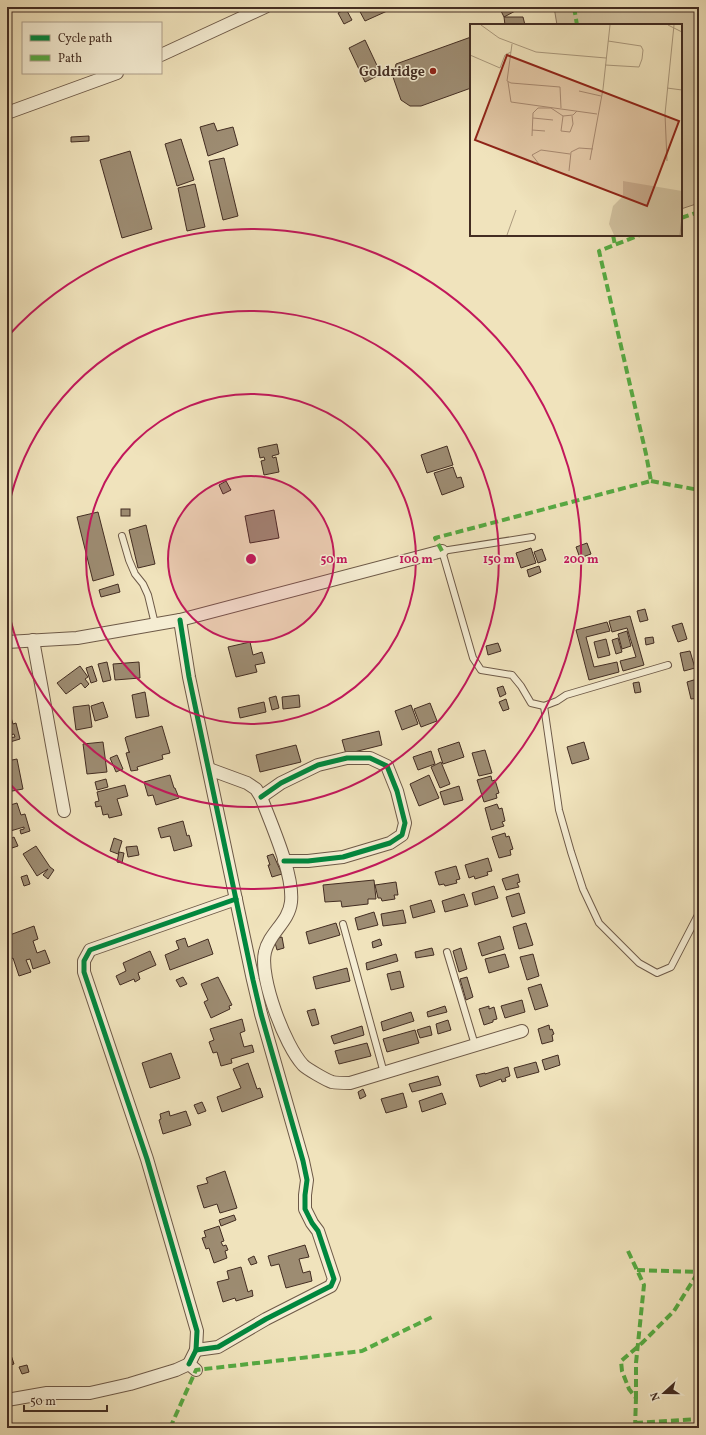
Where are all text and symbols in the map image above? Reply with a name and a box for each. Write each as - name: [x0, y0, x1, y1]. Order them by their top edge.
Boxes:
- legend: [22, 22, 162, 74]
- inset map: [470, 24, 682, 236]
- text: Cycle path: [58, 31, 113, 47]
- text: Path: [58, 51, 82, 67]
- place label: Goldridge: [359, 63, 425, 82]
- marker: Goldridge: [428, 66, 438, 76]
- centre of rings: [244, 552, 258, 566]
- text: 50 m: [320, 552, 348, 568]
- text: 100 m: [399, 552, 433, 568]
- text: 150 m: [483, 552, 515, 568]
- text: 200 m: [563, 552, 599, 568]
- north arrow: [644, 1373, 684, 1413]
- scale bar: [24, 1387, 107, 1413]
- text: N: [648, 1390, 664, 1402]
- text: 50 m: [30, 1394, 56, 1410]

